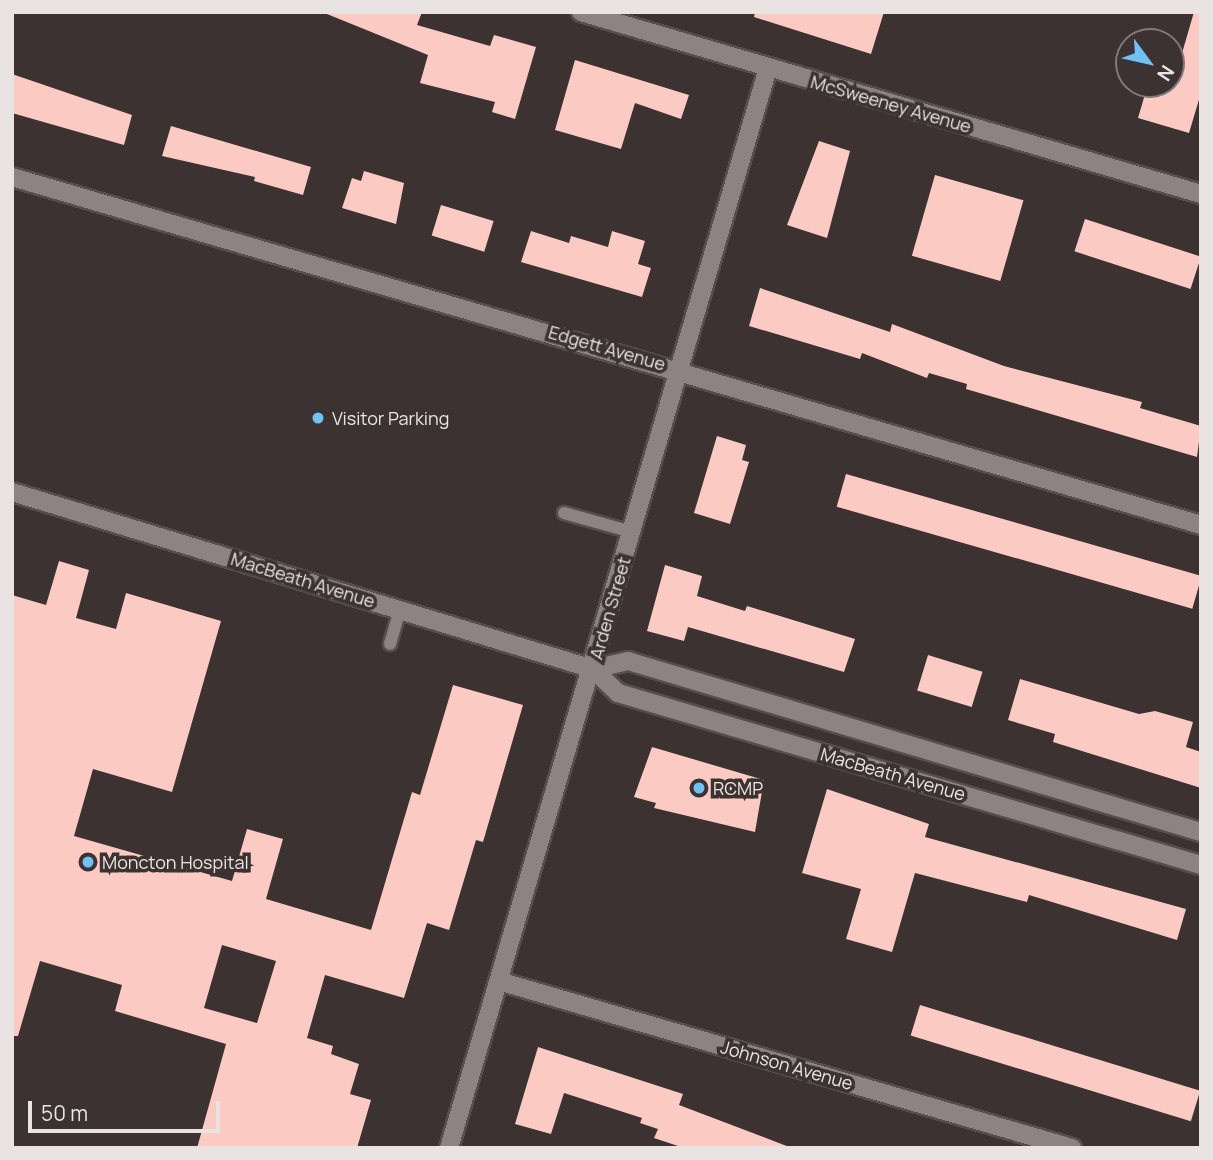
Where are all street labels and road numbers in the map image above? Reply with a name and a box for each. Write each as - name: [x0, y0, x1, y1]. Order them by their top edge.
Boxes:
- street label: McSweeney Avenue: [808, 71, 974, 137]
- street label: Edgett Avenue: [546, 321, 668, 375]
- street label: MacBeath Avenue: [228, 548, 378, 612]
- street label: Arden Street: [585, 554, 635, 662]
- street label: MacBeath Avenue: [818, 743, 968, 805]
- street label: Johnson Avenue: [718, 1036, 856, 1094]

